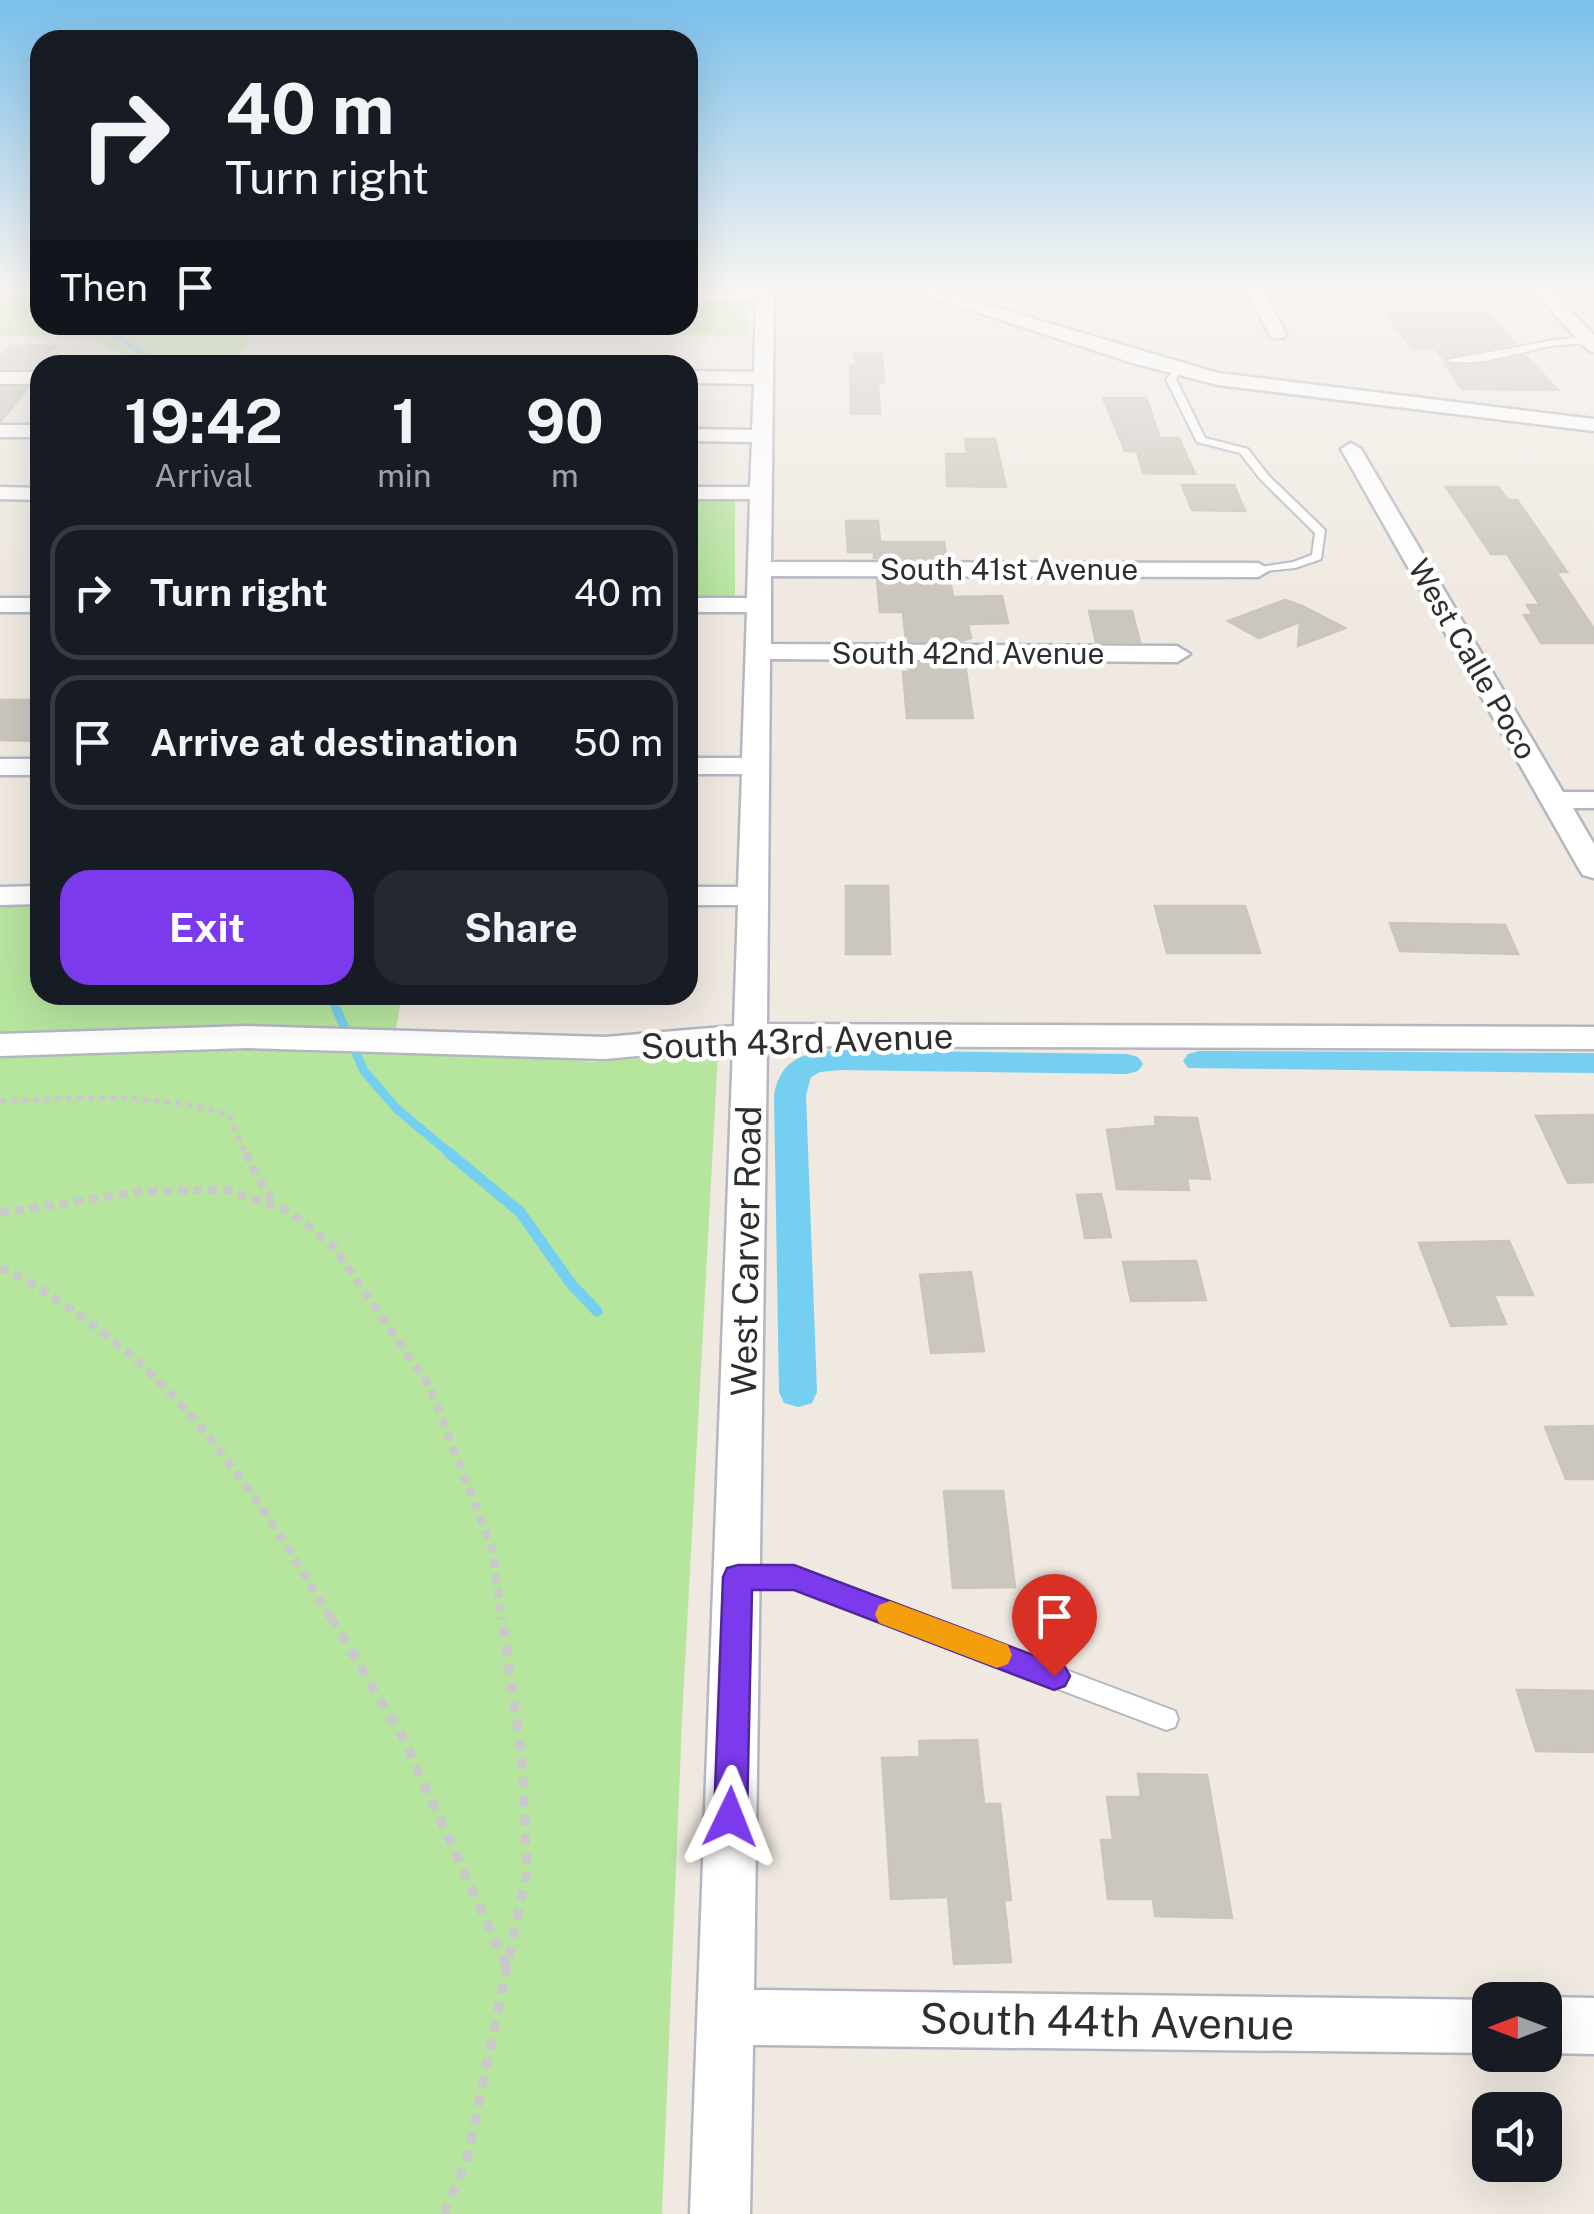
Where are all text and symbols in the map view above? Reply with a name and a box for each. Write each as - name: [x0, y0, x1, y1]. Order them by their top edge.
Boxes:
- text: 40 m: [225, 67, 395, 150]
- icon: right: [60, 70, 190, 200]
- text: Turn right: [225, 151, 429, 204]
- icon: arrive: [168, 260, 223, 315]
- text: Then: [60, 265, 148, 310]
- text: 19:42: [124, 386, 283, 457]
- text: 1: [391, 386, 417, 457]
- text: 90: [526, 386, 604, 457]
- text: Arrival: [154, 457, 253, 494]
- text: min: [377, 457, 431, 494]
- text: m: [551, 457, 579, 494]
- street label: South 41st Avenue: [880, 551, 1138, 587]
- street label: West Calle Poco: [1401, 553, 1545, 765]
- icon: right: [65, 565, 120, 620]
- text: Turn right: [150, 570, 328, 615]
- text: 40 m: [574, 570, 663, 615]
- street label: South 42nd Avenue: [832, 635, 1104, 671]
- icon: arrive: [65, 715, 120, 770]
- text: Arrive at destination: [150, 720, 518, 765]
- text: 50 m: [573, 720, 663, 765]
- button: Exit: [60, 870, 354, 985]
- button: Share: [374, 870, 668, 985]
- street label: South 43rd Avenue: [640, 1015, 954, 1067]
- street label: West Carver Road: [723, 1105, 769, 1397]
- pin: [1012, 1574, 1097, 1677]
- icon: arrive: [1027, 1589, 1082, 1644]
- position arrow: [678, 1765, 782, 1869]
- north arrow: [1472, 1982, 1562, 2072]
- map controls: [1472, 1982, 1562, 2182]
- street label: South 44th Avenue: [919, 1993, 1295, 2049]
- button: sound: [1472, 2092, 1562, 2182]

